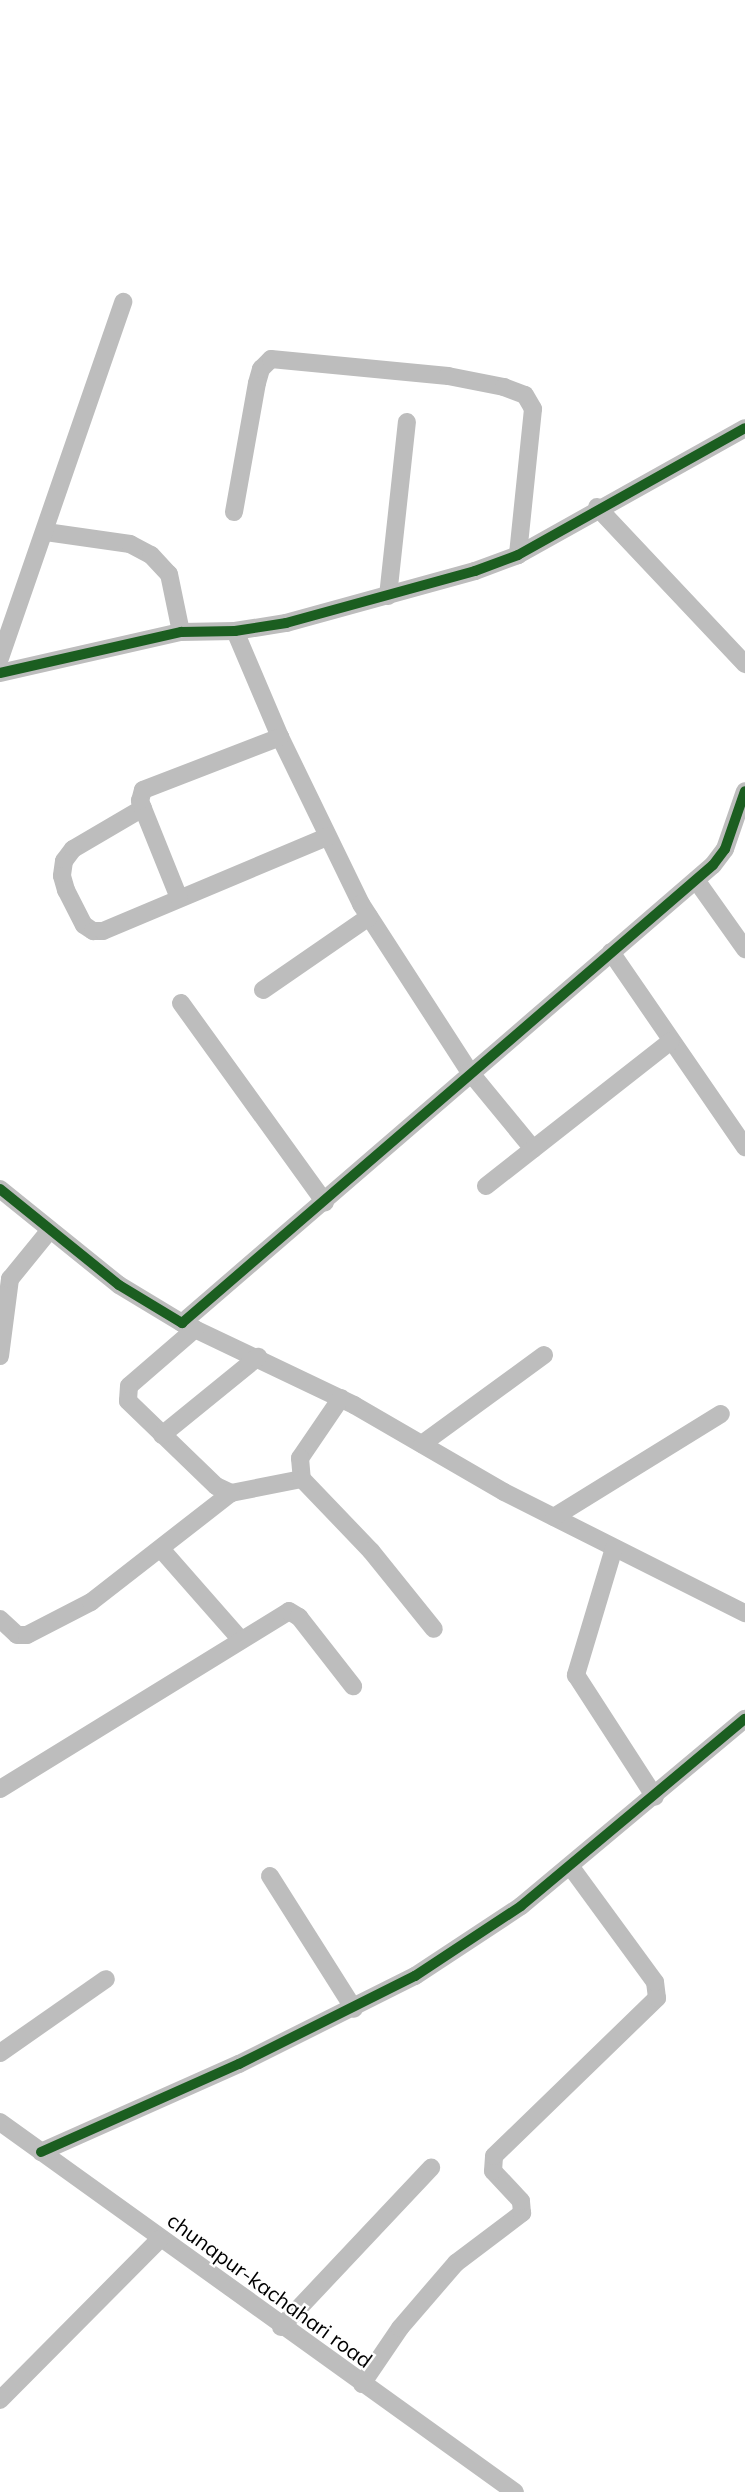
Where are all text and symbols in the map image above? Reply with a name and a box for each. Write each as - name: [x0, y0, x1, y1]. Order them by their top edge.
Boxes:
- street label: chunapur-kachahari road: [163, 2207, 377, 2373]

